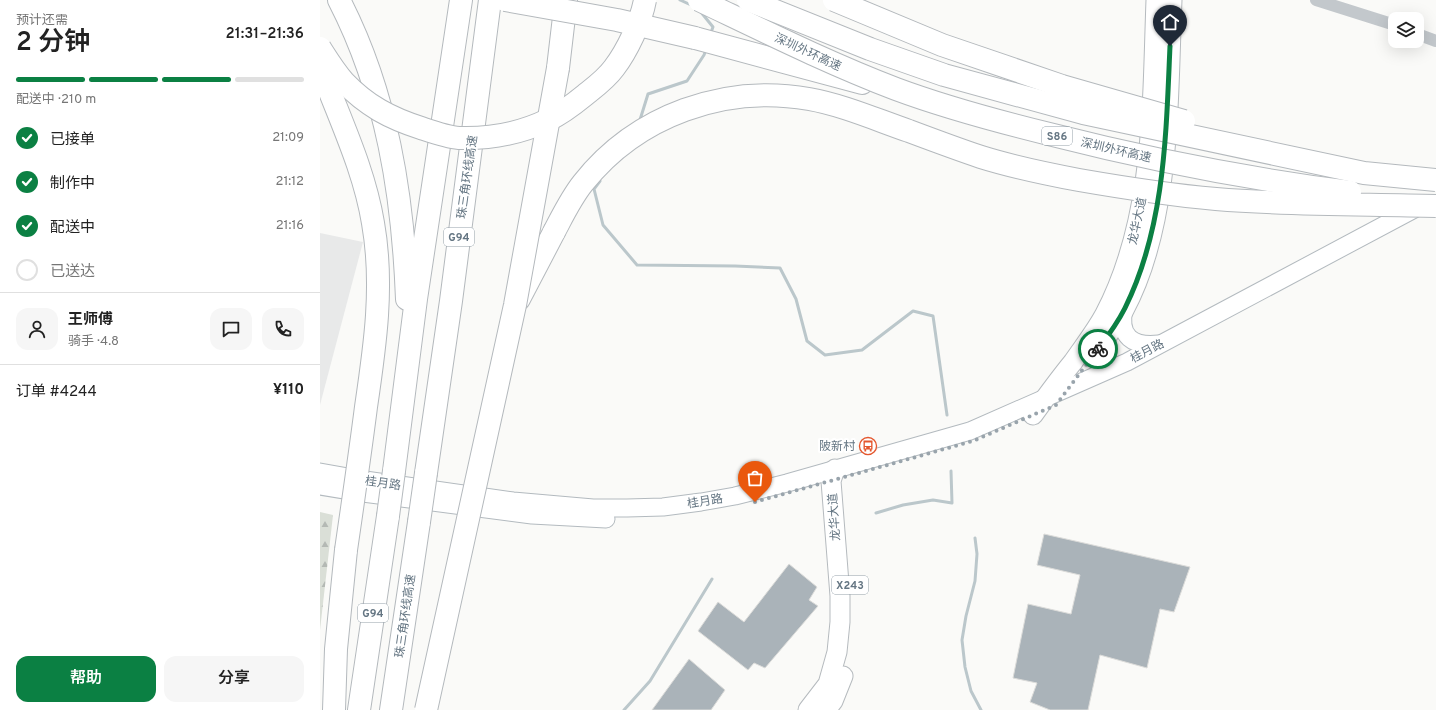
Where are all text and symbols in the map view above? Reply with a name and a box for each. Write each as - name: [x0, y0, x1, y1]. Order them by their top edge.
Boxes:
- pin: [1153, 5, 1187, 46]
- icon: home: [1159, 11, 1181, 33]
- map controls: [1388, 12, 1424, 48]
- button: layers: [1388, 12, 1424, 48]
- text: 预计还需: [16, 13, 68, 29]
- text: 21:31–21:36: [226, 25, 304, 44]
- text: 2 分钟: [16, 27, 90, 60]
- street label: 深圳外环高速: [772, 30, 844, 75]
- text: 配送中 · 210 m: [16, 92, 96, 108]
- icon: check: [16, 127, 38, 149]
- road number: S86: [1042, 127, 1072, 145]
- text: 21:09: [272, 130, 304, 146]
- text: 已接单: [50, 131, 95, 150]
- street label: 珠三角环线高速: [454, 134, 482, 220]
- street label: 深圳外环高速: [1079, 135, 1153, 167]
- icon: check: [16, 171, 38, 193]
- text: 21:12: [275, 174, 304, 190]
- text: 制作中: [50, 175, 95, 194]
- street label: 龙华大道: [1125, 196, 1151, 246]
- icon: check: [16, 215, 38, 237]
- text: 21:16: [276, 218, 304, 234]
- text: 配送中: [50, 219, 95, 238]
- road number: G94: [444, 228, 474, 246]
- text: 已送达: [50, 263, 95, 282]
- button: person: [16, 308, 58, 350]
- button: chat: [210, 308, 252, 350]
- button: phone: [262, 308, 304, 350]
- text: 王师傅: [68, 311, 113, 330]
- courier: [1078, 329, 1118, 369]
- text: 骑手 · 4.8: [68, 334, 119, 350]
- street label: 桂月路: [1128, 336, 1167, 367]
- icon: bike: [1087, 338, 1109, 360]
- text: ¥110: [273, 381, 304, 400]
- text: 订单 #4244: [16, 383, 97, 402]
- bus stop icon: 陂新村: [858, 436, 878, 456]
- place label: 陂新村: [819, 439, 856, 455]
- pin: [738, 461, 772, 502]
- icon: bag: [744, 467, 766, 489]
- street label: 桂月路: [364, 474, 402, 494]
- street label: 桂月路: [686, 491, 724, 513]
- street label: 龙华大道: [825, 492, 845, 541]
- street label: 珠三角环线高速: [392, 573, 420, 659]
- road number: X243: [832, 576, 868, 594]
- road number: G94: [358, 604, 388, 622]
- button: 帮助: [16, 656, 156, 702]
- button: 分享: [164, 656, 304, 702]

